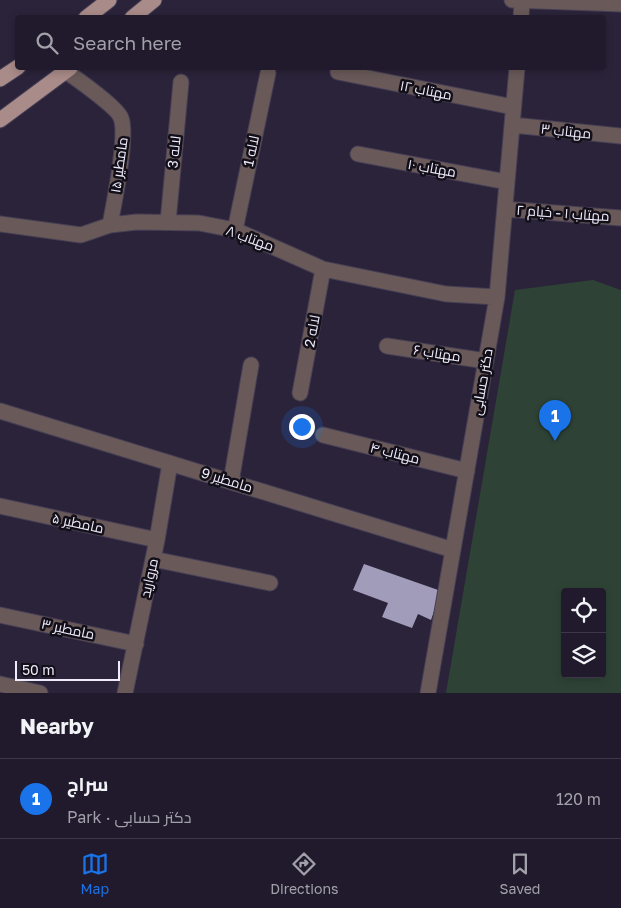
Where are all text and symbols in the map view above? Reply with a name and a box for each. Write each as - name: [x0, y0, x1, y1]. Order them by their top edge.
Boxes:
- search box: [15, 15, 606, 70]
- icon: search: [33, 29, 61, 57]
- text: Search here: [73, 31, 182, 54]
- street label: مهتاب ۱۲: [399, 76, 454, 103]
- street label: مهتاب ۳: [540, 119, 592, 142]
- street label: لاله 1: [239, 134, 262, 168]
- street label: لاله 3: [163, 135, 184, 169]
- street label: مامطیر ۱۵: [106, 136, 131, 194]
- street label: مهتاب ۱۰: [407, 155, 458, 180]
- street label: مهتاب ۱ - خیام ۲: [516, 201, 610, 226]
- street label: مهتاب ۸: [224, 221, 276, 254]
- street label: لاله 2: [300, 313, 323, 348]
- street label: مهتاب ۶: [412, 340, 462, 365]
- street label: دکتر حسابی: [467, 347, 496, 417]
- pin: 1: [539, 400, 571, 441]
- your location: [289, 414, 315, 440]
- street label: مهتاب ۴: [369, 438, 422, 467]
- street label: مامطیر 9: [199, 464, 255, 495]
- street label: مامطیر ۵: [51, 509, 105, 536]
- street label: مروارید: [136, 557, 161, 599]
- map controls: [561, 588, 606, 678]
- button: locate: [561, 588, 606, 633]
- street label: مامطیر ۳: [40, 615, 96, 642]
- button: layers: [561, 633, 606, 678]
- scale bar: [15, 658, 120, 681]
- text: 50 m: [22, 661, 55, 678]
- text: Nearby: [20, 713, 94, 739]
- text: سراج: [67, 772, 108, 795]
- text: 1: [32, 789, 40, 809]
- text: 120 m: [556, 789, 601, 809]
- text: Park · دکتر حسابی: [67, 807, 191, 827]
- tab: Map: [81, 850, 109, 897]
- tab: Directions: [270, 850, 339, 897]
- tab: Saved: [500, 850, 540, 897]

